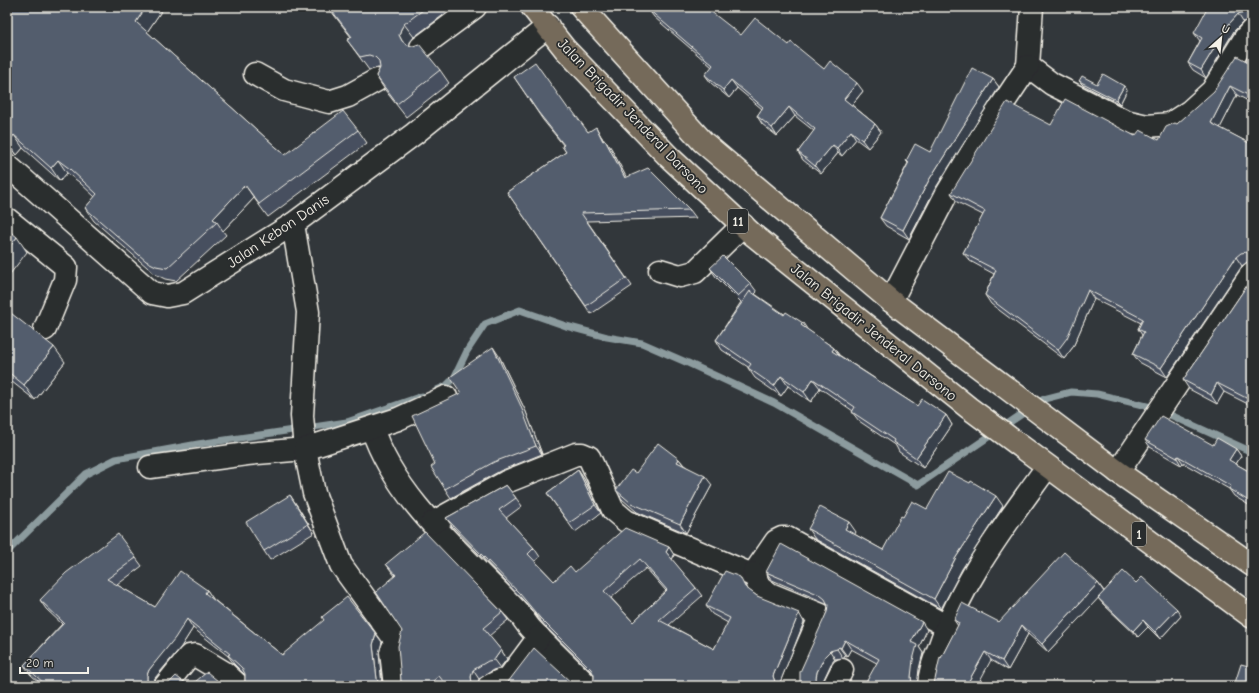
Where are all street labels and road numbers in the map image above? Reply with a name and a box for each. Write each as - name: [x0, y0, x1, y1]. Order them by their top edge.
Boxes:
- street label: Jalan Brigadir Jenderal Darsono: [554, 35, 712, 197]
- street label: Jalan Kebon Danis: [224, 190, 332, 272]
- road number: 11: [728, 209, 748, 233]
- street label: Jalan Brigadir Jenderal Darsono: [787, 259, 961, 405]
- road number: 1: [1132, 522, 1146, 546]

